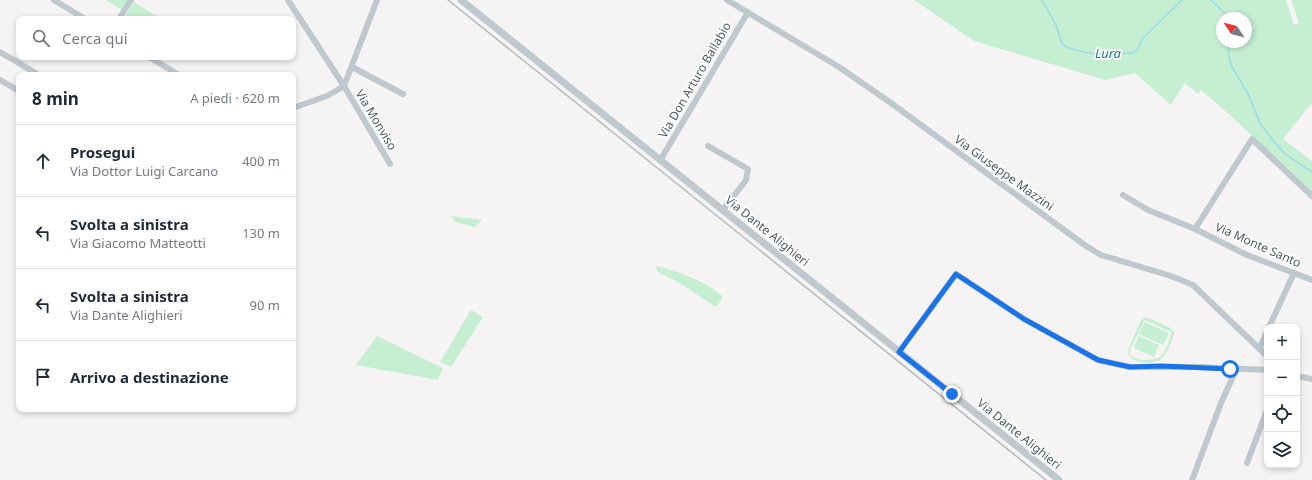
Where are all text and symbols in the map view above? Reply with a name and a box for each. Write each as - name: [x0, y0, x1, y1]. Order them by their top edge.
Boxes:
- north arrow: [1216, 12, 1252, 48]
- search box: [16, 16, 296, 60]
- street label: Via Don Arturo Ballabio: [654, 19, 735, 141]
- icon: search: [30, 27, 52, 49]
- text: Cerca qui: [62, 28, 128, 48]
- water label: Lura: [1095, 44, 1122, 62]
- street label: Via Monviso: [352, 86, 401, 153]
- text: 8 min: [32, 87, 79, 110]
- text: A piedi · 620 m: [190, 89, 280, 107]
- street label: Via Giuseppe Mazzini: [951, 131, 1057, 214]
- text: Prosegui: [70, 142, 135, 162]
- icon: ahead: [32, 150, 54, 172]
- text: 400 m: [242, 152, 280, 170]
- text: Via Dottor Luigi Carcano: [70, 162, 218, 180]
- street label: Via Dante Alighieri: [722, 191, 813, 270]
- text: Svolta a sinistra: [70, 214, 189, 234]
- street label: Via Monte Santo: [1213, 218, 1304, 271]
- icon: left: [32, 222, 54, 244]
- text: 130 m: [242, 224, 280, 242]
- text: Via Giacomo Matteotti: [70, 234, 206, 252]
- text: Svolta a sinistra: [70, 286, 189, 306]
- icon: left: [32, 294, 54, 316]
- text: 90 m: [250, 296, 280, 314]
- text: Via Dante Alighieri: [70, 306, 183, 324]
- map controls: [1264, 324, 1300, 468]
- button: +: [1264, 324, 1300, 360]
- route start: [1221, 360, 1239, 378]
- button: −: [1264, 360, 1300, 396]
- icon: arrive: [32, 366, 54, 388]
- text: Arrivo a destinazione: [70, 367, 229, 387]
- route end: [943, 385, 961, 403]
- street label: Via Dante Alighieri: [974, 394, 1065, 473]
- button: locate: [1264, 396, 1300, 432]
- button: layers: [1264, 432, 1300, 468]

